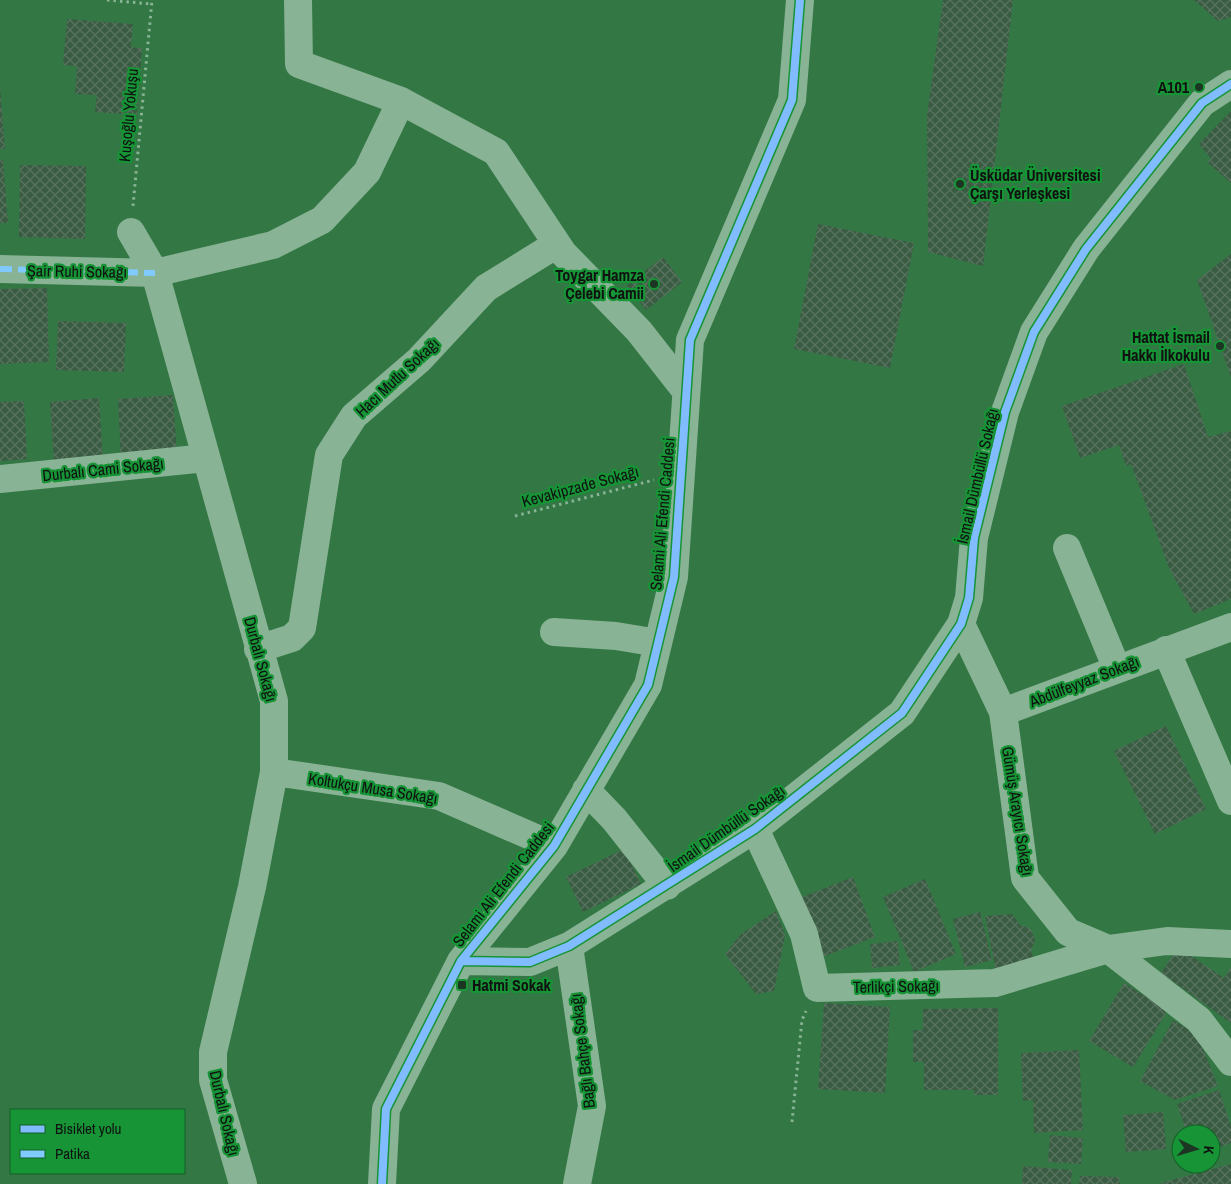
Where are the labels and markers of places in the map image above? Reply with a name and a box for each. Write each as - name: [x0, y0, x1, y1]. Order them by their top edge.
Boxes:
- place label: A101: [1158, 76, 1190, 98]
- marker: A101: [1193, 81, 1205, 93]
- place label: Üsküdar Üniversitesi Çarşı Yerleşkesi: [970, 164, 1101, 204]
- marker: Üsküdar Üniversitesi Çarşı Yerleşkesi: [954, 178, 966, 190]
- place label: Toygar Hamza Çelebi Camii: [555, 264, 645, 304]
- marker: Toygar Hamza Çelebi Camii: [648, 278, 660, 290]
- place label: Hattat İsmail Hakkı İlkokulu: [1122, 326, 1210, 366]
- marker: Hattat İsmail Hakkı İlkokulu: [1214, 340, 1226, 352]
- place label: Hatmi Sokak: [472, 974, 551, 996]
- marker: Hatmi Sokak: [456, 979, 468, 991]

